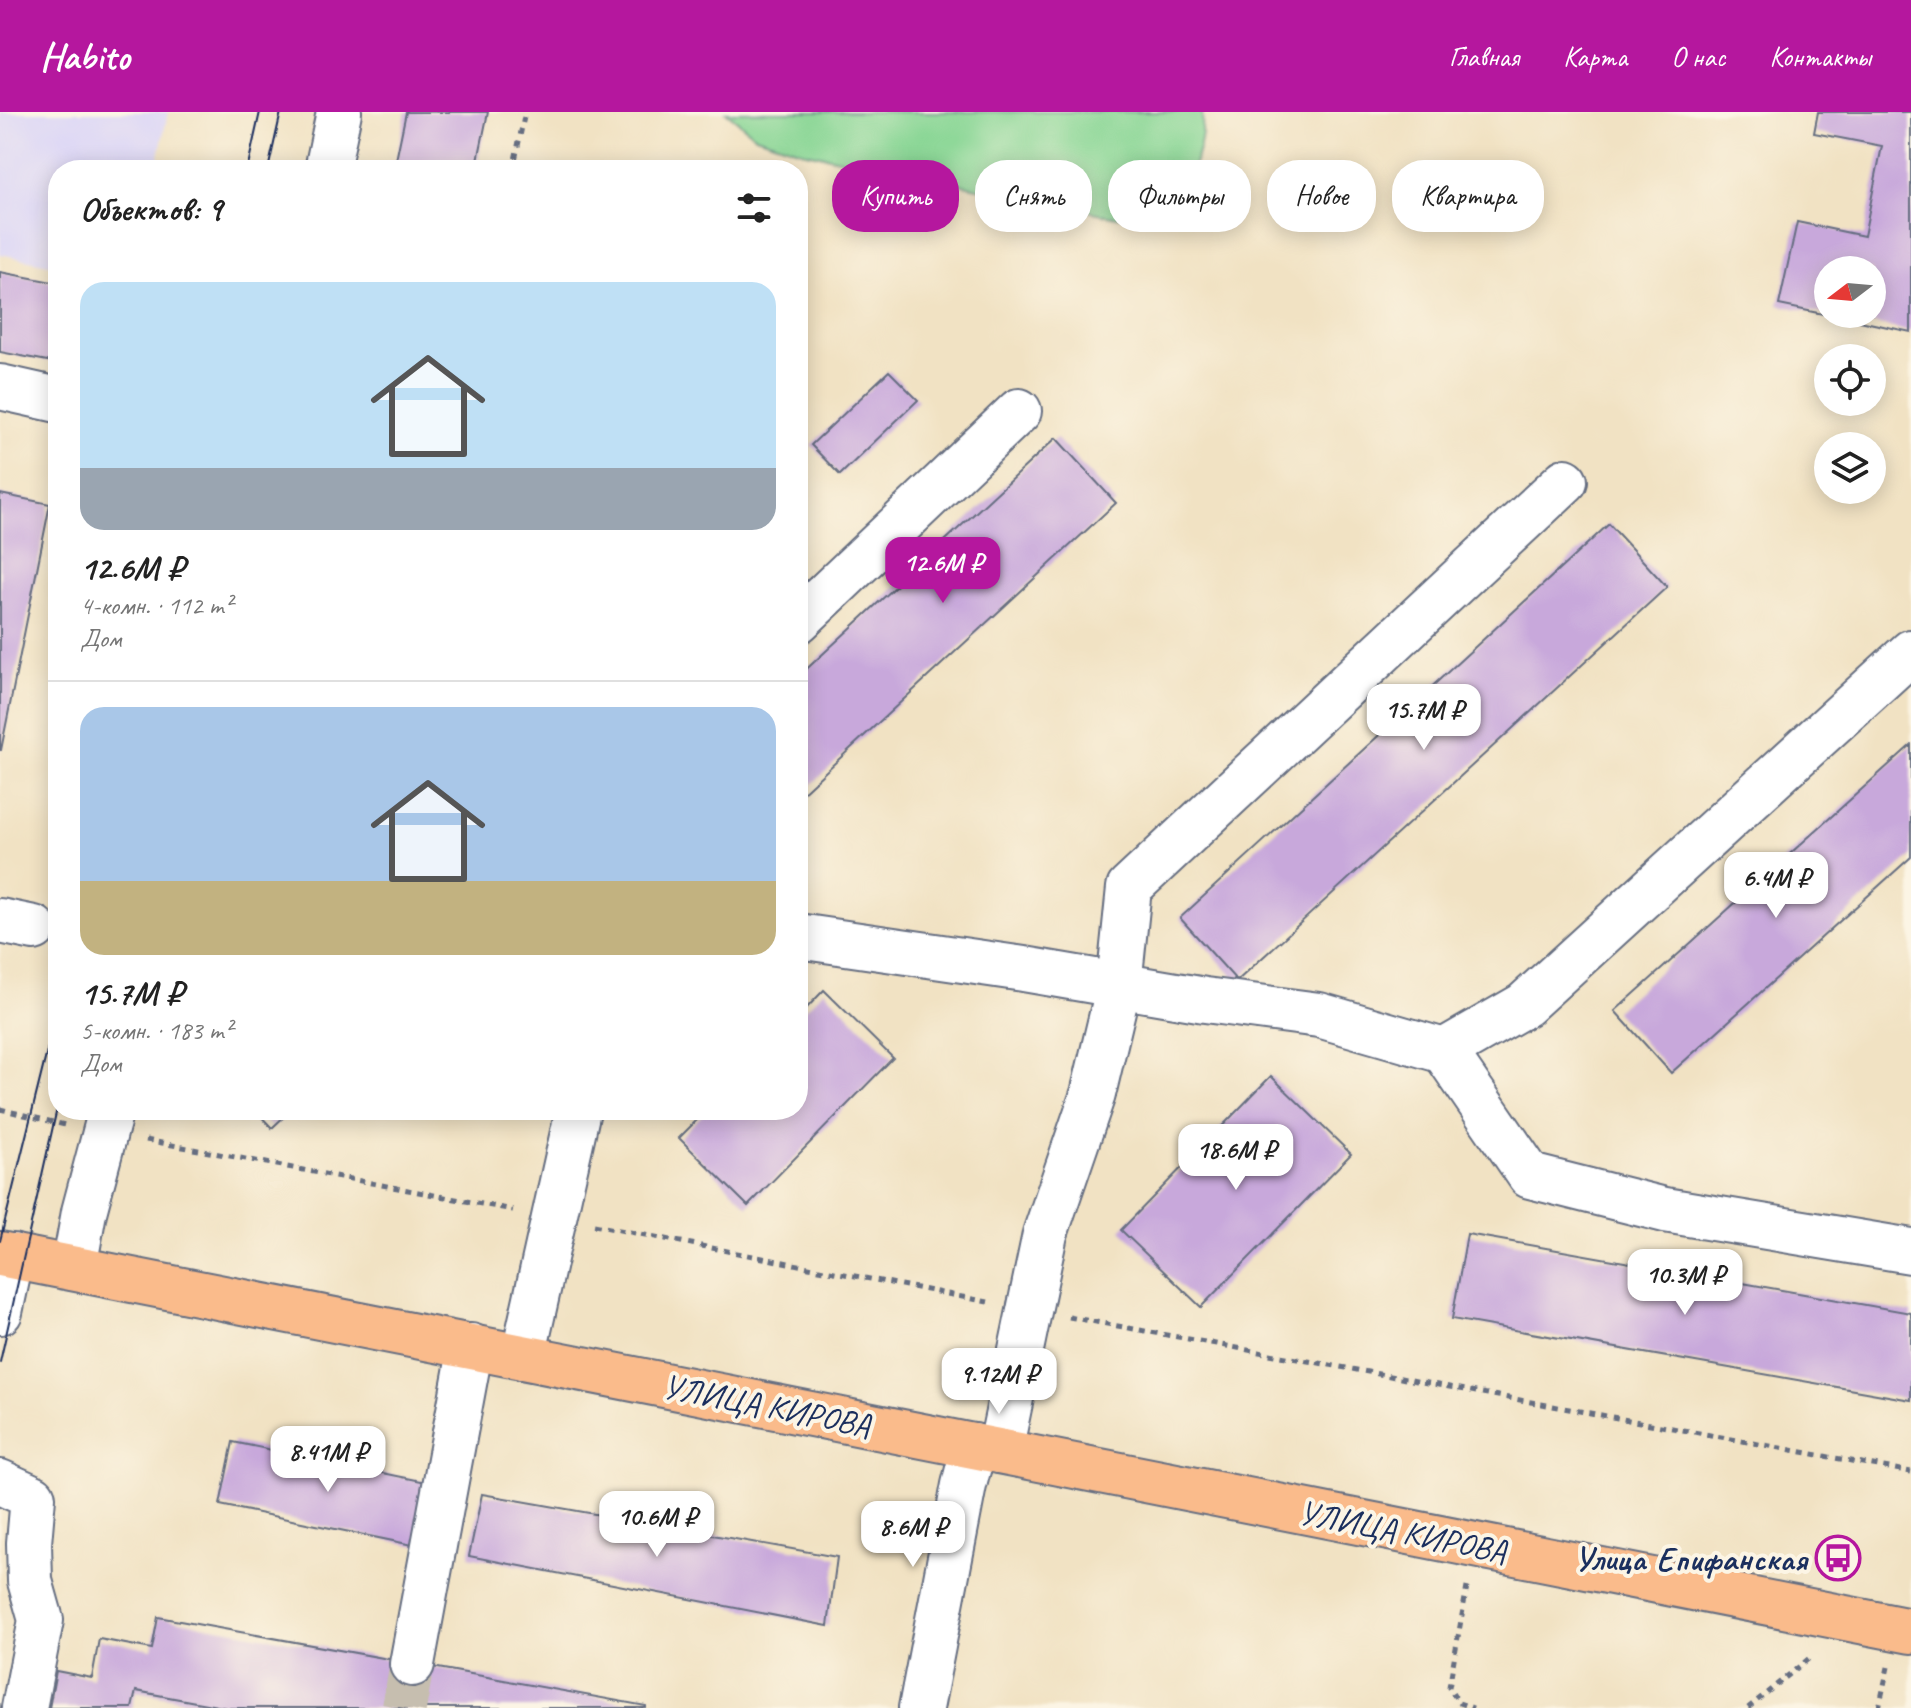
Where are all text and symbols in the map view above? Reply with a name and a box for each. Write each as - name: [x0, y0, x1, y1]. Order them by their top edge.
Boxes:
- text: Habito: [40, 33, 129, 80]
- text: Главная: [1449, 39, 1519, 74]
- text: Карта: [1563, 39, 1627, 74]
- text: О нас: [1671, 39, 1725, 74]
- text: Контакты: [1769, 39, 1871, 74]
- chip: Купить: [832, 160, 959, 232]
- chip: Снять: [975, 160, 1092, 232]
- chip: Фильтры: [1108, 160, 1251, 232]
- chip: Новое: [1267, 160, 1376, 232]
- chip: Квартира: [1392, 160, 1544, 232]
- icon: filters: [732, 186, 776, 230]
- text: Объектов: 9: [80, 187, 222, 230]
- north arrow: [1814, 256, 1886, 328]
- map controls: [1814, 256, 1886, 504]
- icon: home: [356, 334, 500, 478]
- button: locate: [1814, 344, 1886, 416]
- button: layers: [1814, 432, 1886, 504]
- pin: 12.6M ₽: [869, 537, 1017, 605]
- text: 12.6M ₽: [80, 546, 184, 589]
- text: 12.6M ₽: [903, 546, 983, 579]
- text: 4-комн. · 112 m²: [80, 589, 232, 622]
- text: Дом: [80, 622, 122, 655]
- pin: 15.7M ₽: [1350, 684, 1498, 752]
- text: 15.7M ₽: [1385, 693, 1463, 726]
- icon: home: [356, 759, 500, 903]
- pin: 6.4M ₽: [1711, 852, 1841, 920]
- text: 6.4M ₽: [1742, 861, 1810, 894]
- text: 15.7M ₽: [80, 971, 183, 1014]
- text: 5-комн. · 183 m²: [80, 1014, 232, 1047]
- text: Дом: [80, 1047, 122, 1080]
- pin: 18.6M ₽: [1162, 1124, 1310, 1192]
- text: 18.6M ₽: [1196, 1133, 1276, 1166]
- pin: 10.3M ₽: [1611, 1249, 1759, 1317]
- text: 10.3M ₽: [1646, 1258, 1724, 1291]
- pin: 9.12M ₽: [925, 1348, 1073, 1416]
- text: 9.12M ₽: [960, 1357, 1038, 1390]
- street label: УЛИЦА КИРОВА: [659, 1364, 875, 1447]
- pin: 8.41M ₽: [254, 1426, 402, 1494]
- text: 8.41M ₽: [289, 1435, 367, 1468]
- street label: УЛИЦА КИРОВА: [1295, 1490, 1511, 1573]
- pin: 10.6M ₽: [583, 1491, 731, 1559]
- text: 10.6M ₽: [617, 1500, 697, 1533]
- pin: 8.6M ₽: [848, 1501, 978, 1569]
- text: 8.6M ₽: [879, 1510, 947, 1543]
- bus stop icon: Улица Епифанская: [1814, 1534, 1862, 1582]
- place label: Улица Епифанская: [1574, 1537, 1810, 1580]

